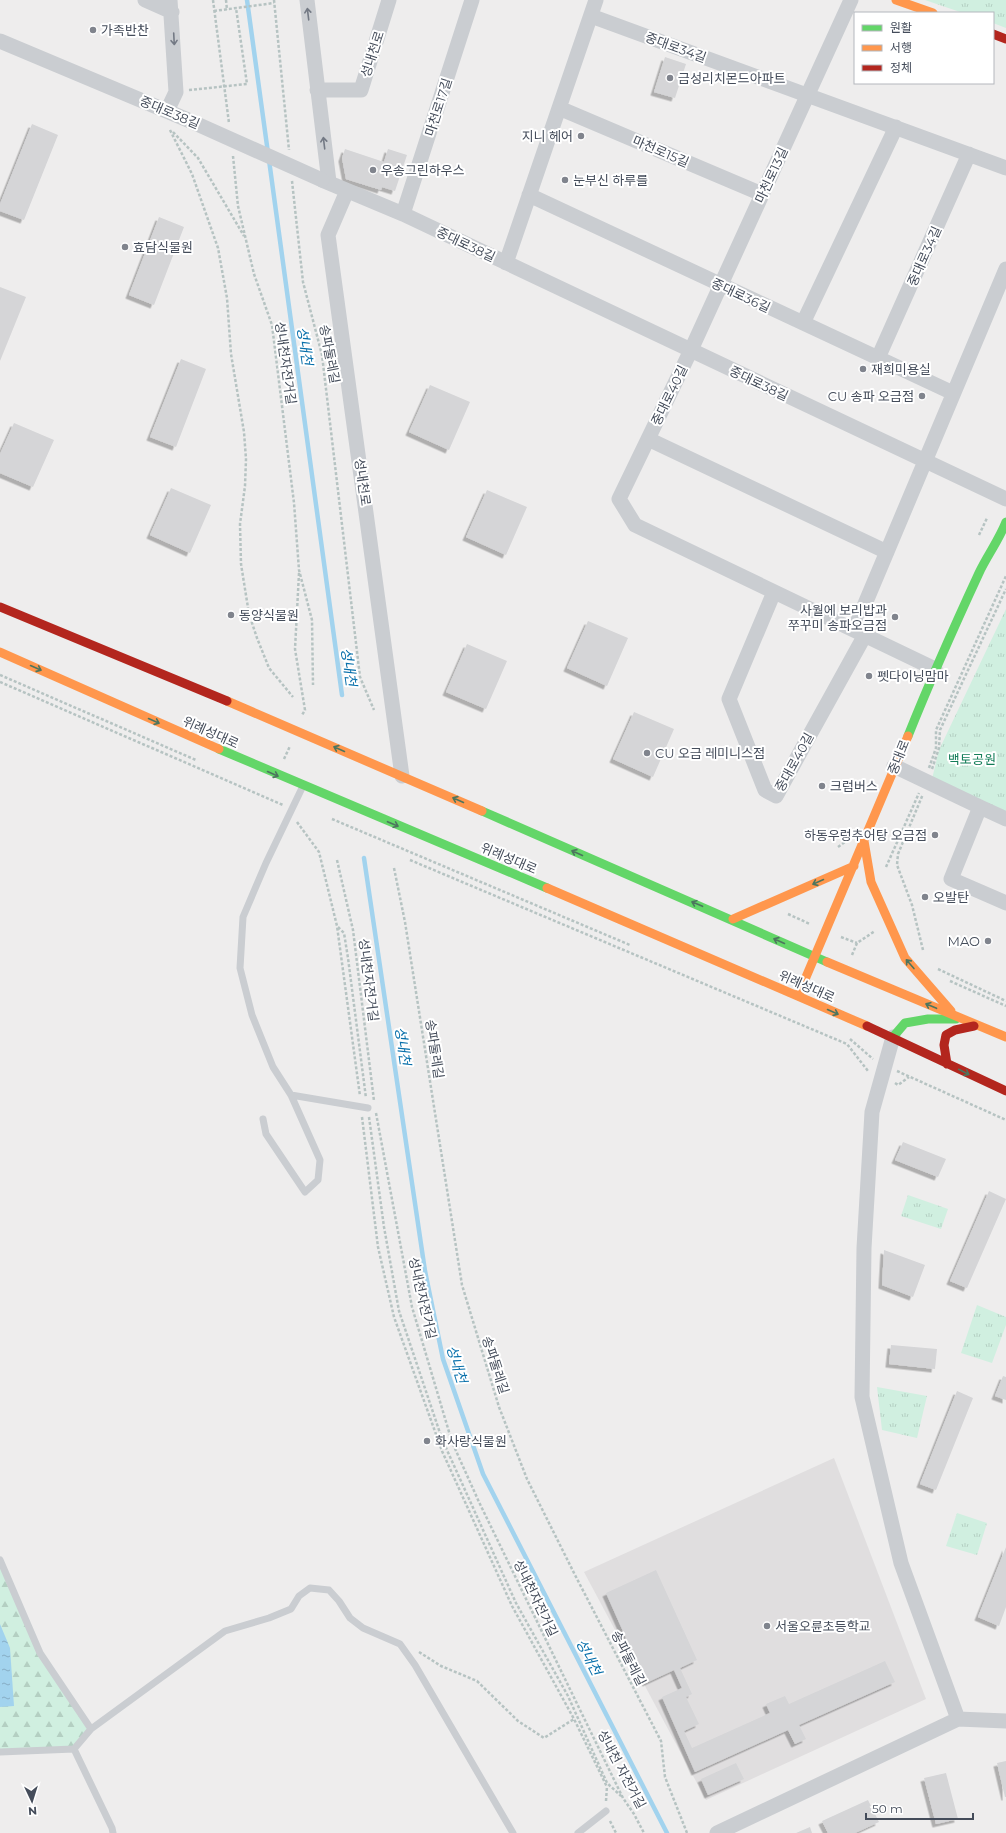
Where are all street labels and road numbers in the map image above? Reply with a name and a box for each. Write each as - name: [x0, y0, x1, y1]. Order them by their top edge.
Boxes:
- street label: 성내천로: [357, 29, 387, 79]
- street label: 중대로34길: [643, 29, 709, 65]
- street label: 마천로17길: [421, 76, 455, 138]
- street label: 중대로38길: [138, 92, 202, 132]
- street label: 마천로15길: [630, 132, 692, 170]
- street label: 마천로13길: [751, 144, 791, 206]
- street label: 중대로38길: [434, 223, 498, 265]
- street label: 중대로34길: [904, 224, 944, 288]
- street label: 중대로36길: [709, 274, 773, 316]
- street label: 성내천자전거길: [272, 320, 300, 406]
- street label: 송파둘레길: [316, 323, 344, 385]
- street label: 중대로40길: [648, 362, 690, 428]
- street label: 중대로38길: [727, 362, 791, 404]
- street label: 성내천로: [352, 457, 374, 507]
- street label: 위례성대로: [180, 713, 242, 751]
- street label: 중대로40길: [771, 730, 817, 794]
- street label: 중대로: [884, 737, 912, 777]
- street label: 위례성대로: [478, 839, 540, 877]
- street label: 성내천자전거길: [356, 937, 382, 1023]
- street label: 위례성대로: [776, 967, 838, 1005]
- street label: 송파둘레길: [422, 1018, 448, 1080]
- street label: 성내천자전거길: [406, 1255, 440, 1341]
- street label: 송파둘레길: [479, 1334, 513, 1396]
- street label: 성내천자전거길: [510, 1557, 562, 1639]
- street label: 송파둘레길: [608, 1628, 650, 1688]
- street label: 성내천 자전거길: [594, 1727, 650, 1811]

